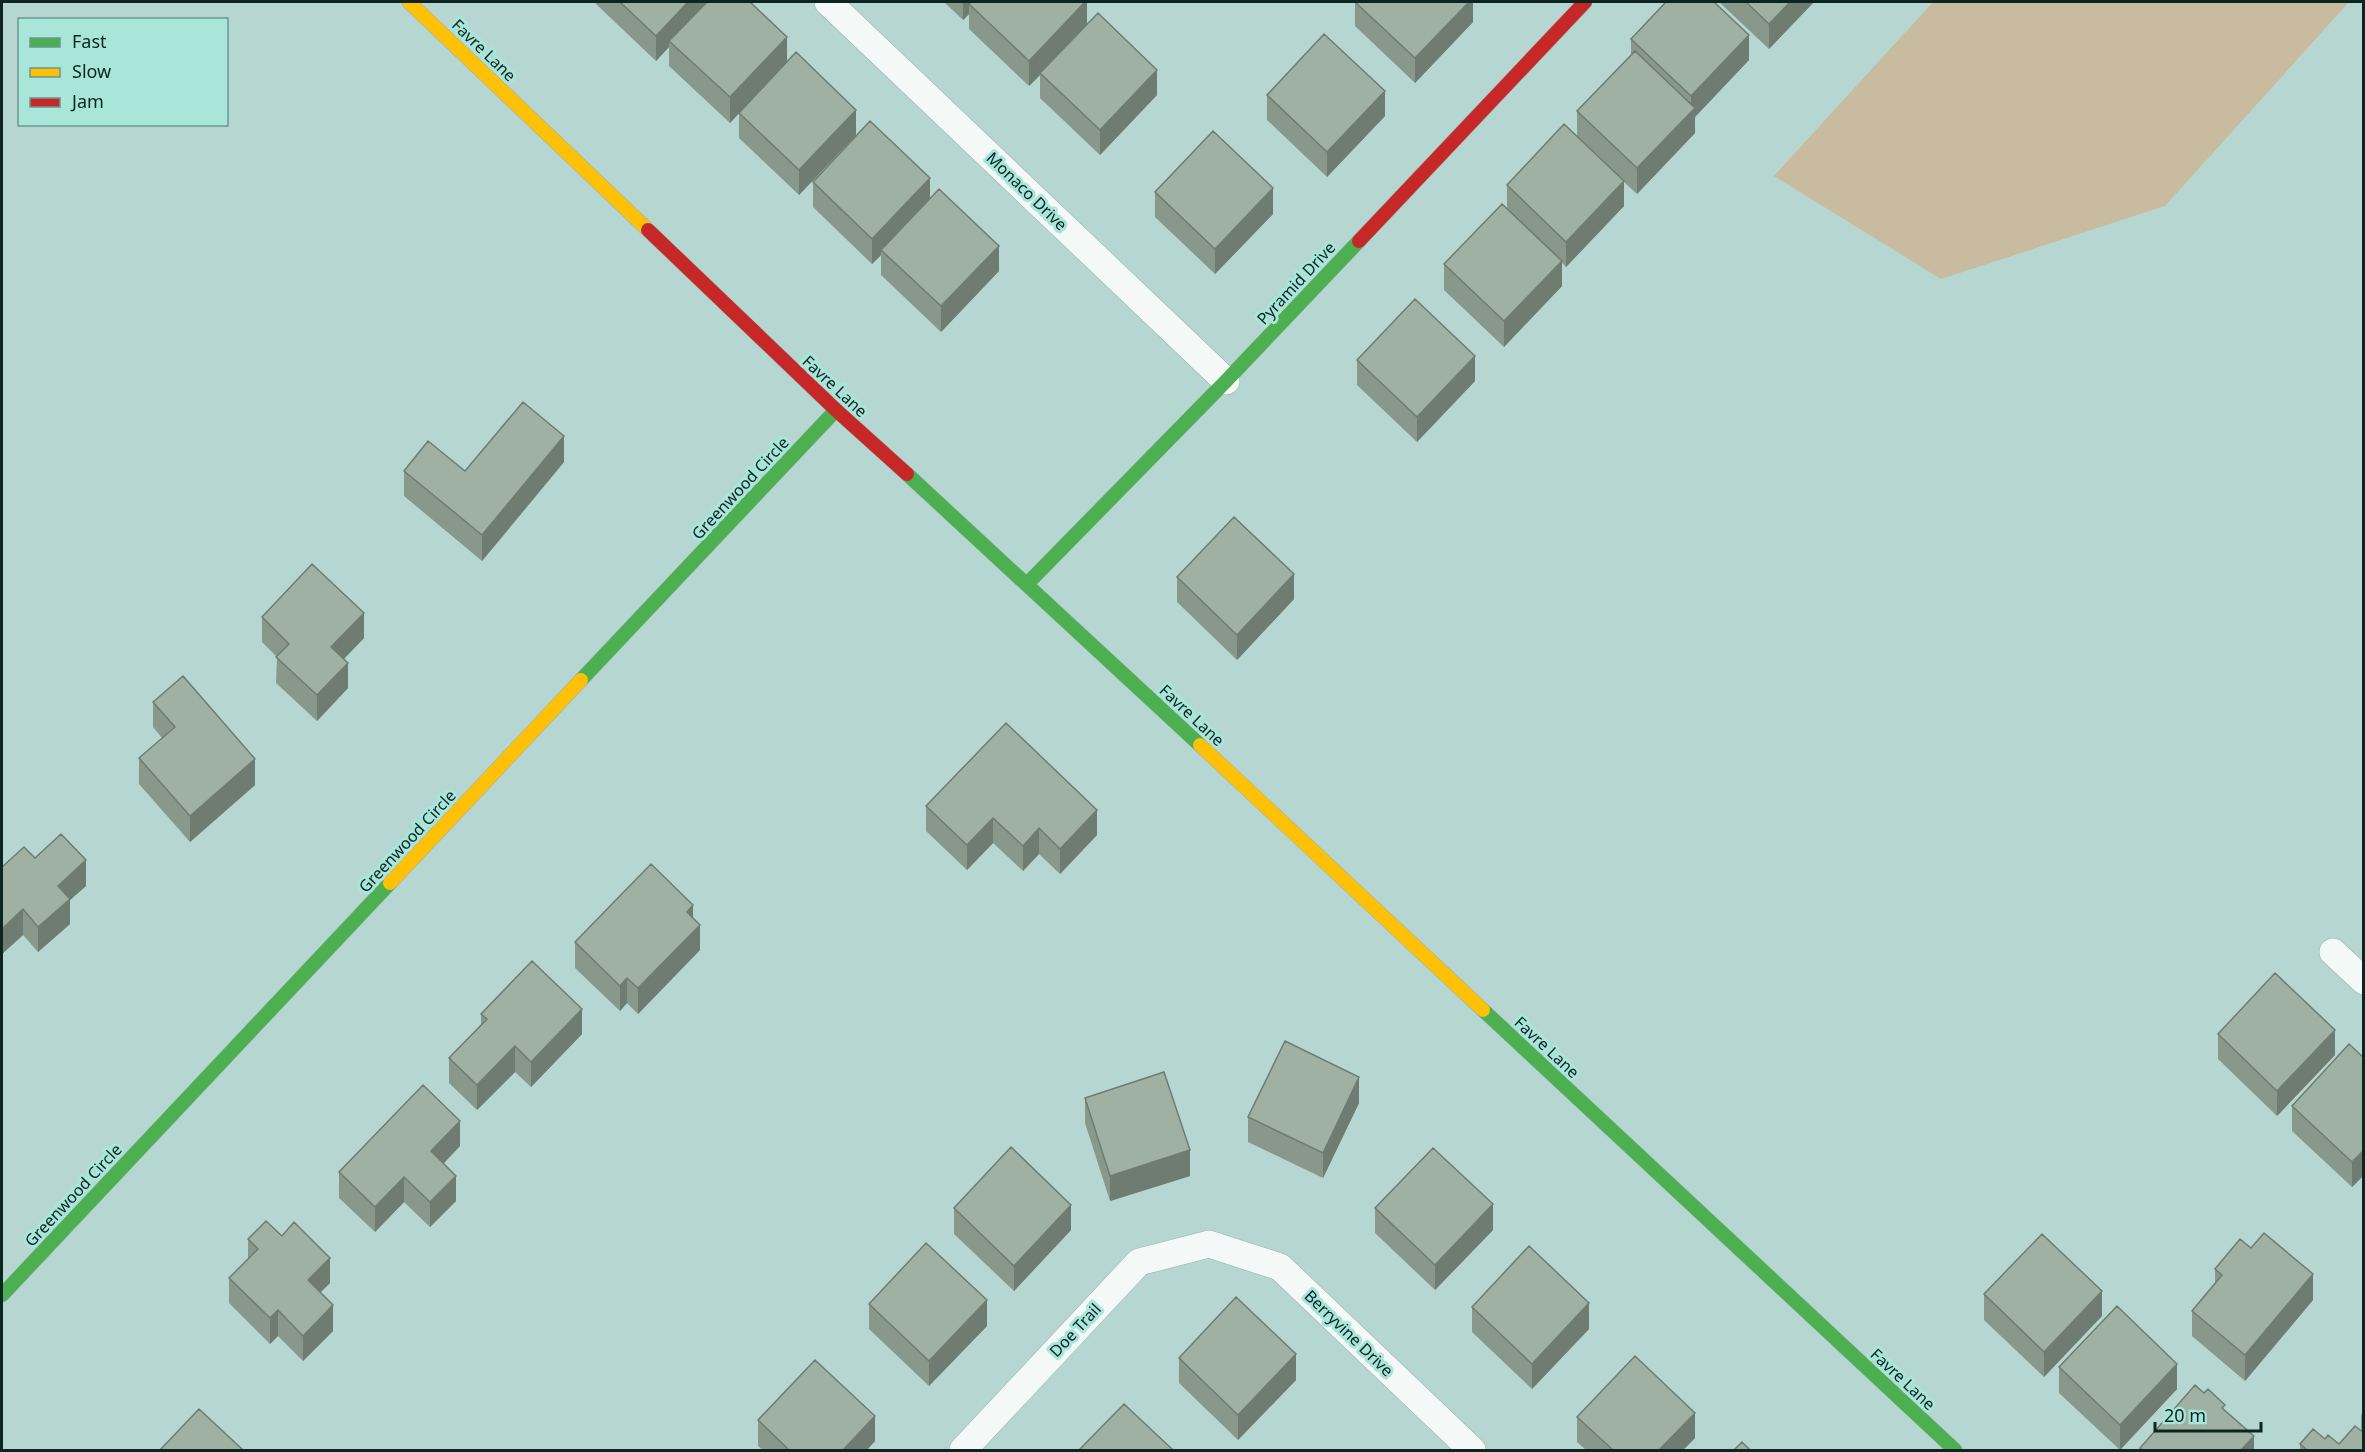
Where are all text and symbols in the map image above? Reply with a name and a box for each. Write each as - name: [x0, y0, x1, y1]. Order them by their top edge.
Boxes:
- street label: Favre Lane: [447, 14, 521, 86]
- legend: [18, 18, 228, 126]
- text: Fast: [72, 29, 107, 53]
- text: Slow: [72, 59, 111, 83]
- text: Jam: [70, 89, 104, 113]
- street label: Monaco Drive: [982, 147, 1072, 235]
- street label: Pyramid Drive: [1252, 237, 1340, 329]
- street label: Favre Lane: [798, 350, 872, 422]
- street label: Greenwood Circle: [687, 432, 793, 544]
- street label: Favre Lane: [1155, 679, 1229, 751]
- street label: Greenwood Circle: [354, 785, 460, 897]
- street label: Favre Lane: [1510, 1011, 1584, 1083]
- street label: Greenwood Circle: [20, 1139, 126, 1251]
- street label: Berryvine Drive: [1300, 1285, 1398, 1381]
- street label: Doe Trail: [1044, 1298, 1106, 1362]
- street label: Favre Lane: [1866, 1343, 1940, 1415]
- scale bar: [2155, 1395, 2262, 1433]
- text: 20 m: [2164, 1403, 2206, 1427]

